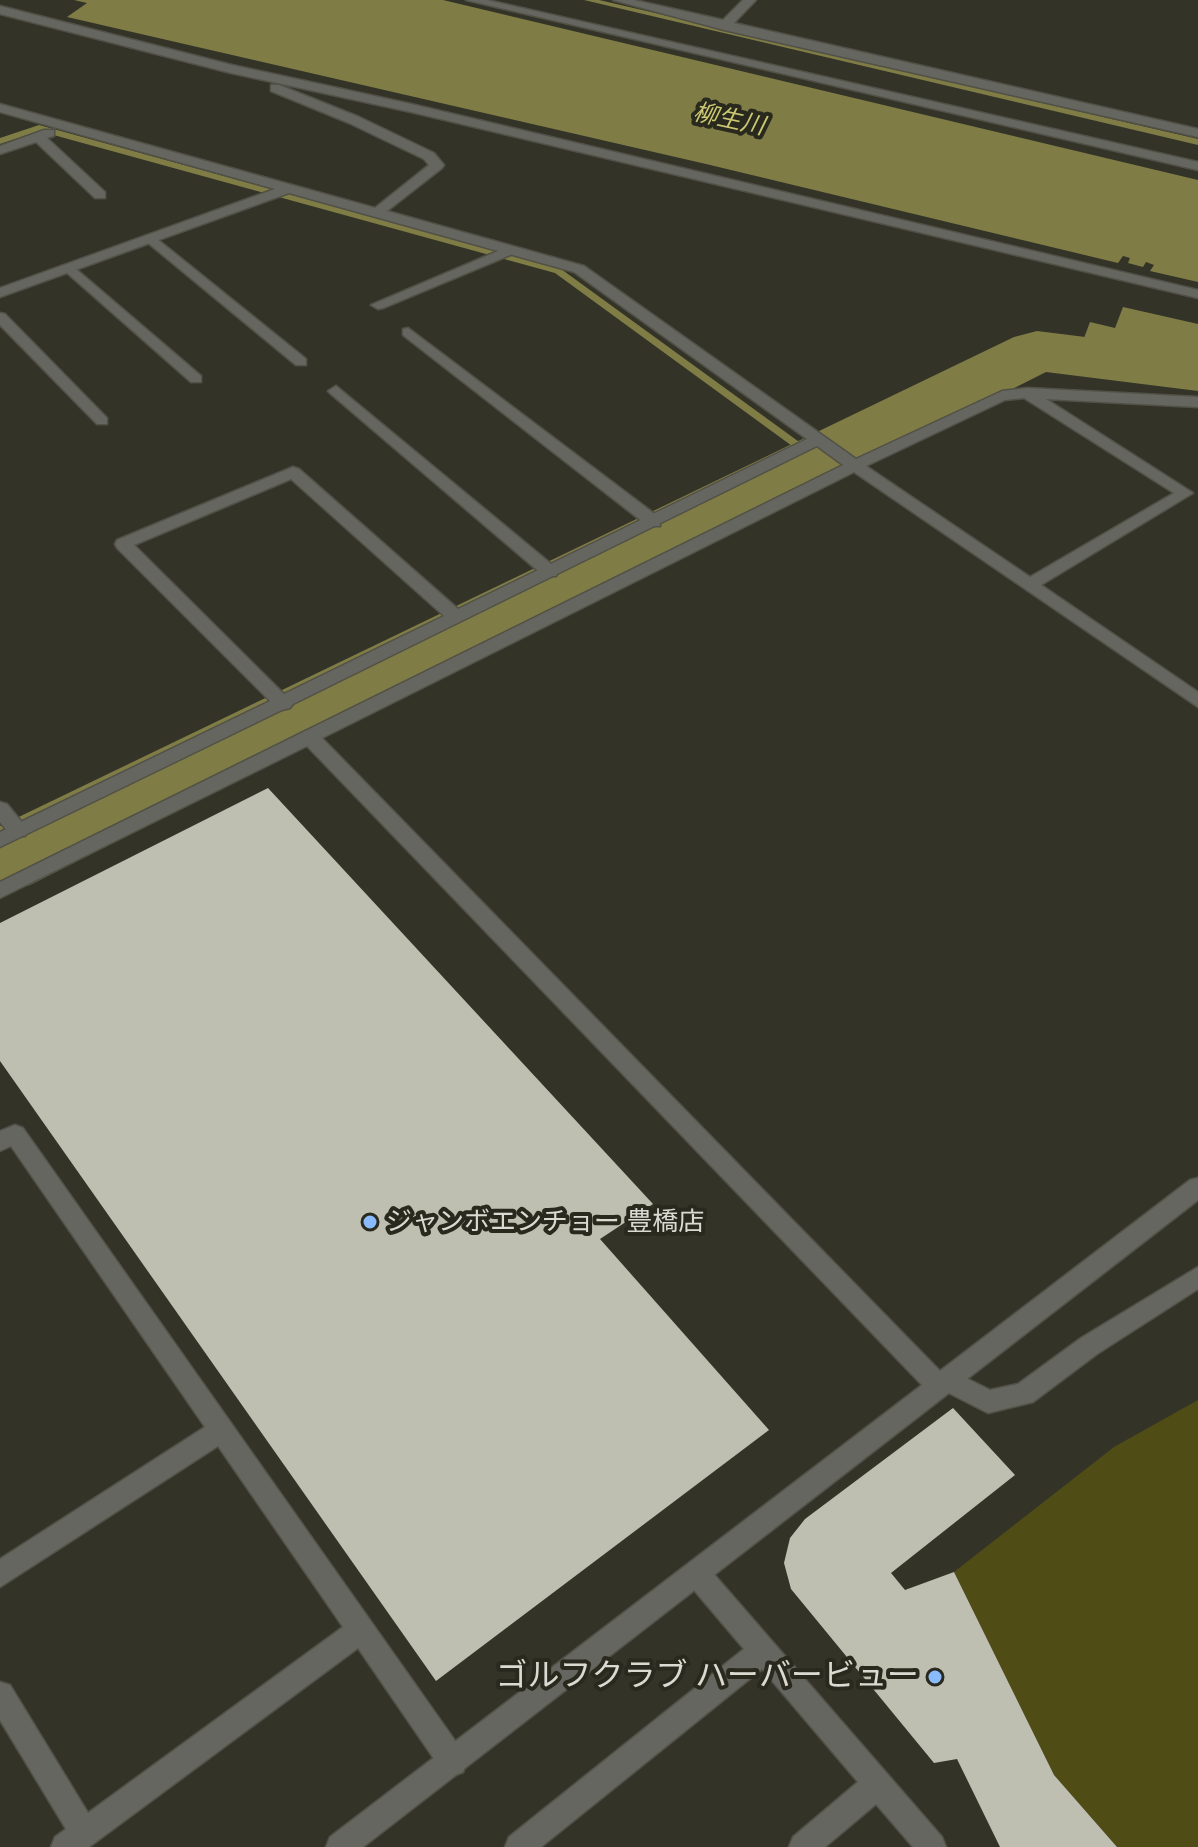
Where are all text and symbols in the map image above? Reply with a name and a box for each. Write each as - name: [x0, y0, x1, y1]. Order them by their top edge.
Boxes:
- water label: 柳生川: [691, 98, 767, 142]
- place label: ジャンボエンチョー 豊橋店: [386, 1206, 704, 1238]
- marker: ジャンボエンチョー 豊橋店: [361, 1213, 379, 1231]
- place label: ゴルフクラブ ハーバービュー: [495, 1658, 919, 1696]
- marker: ゴルフクラブ ハーバービュー: [926, 1668, 944, 1686]

